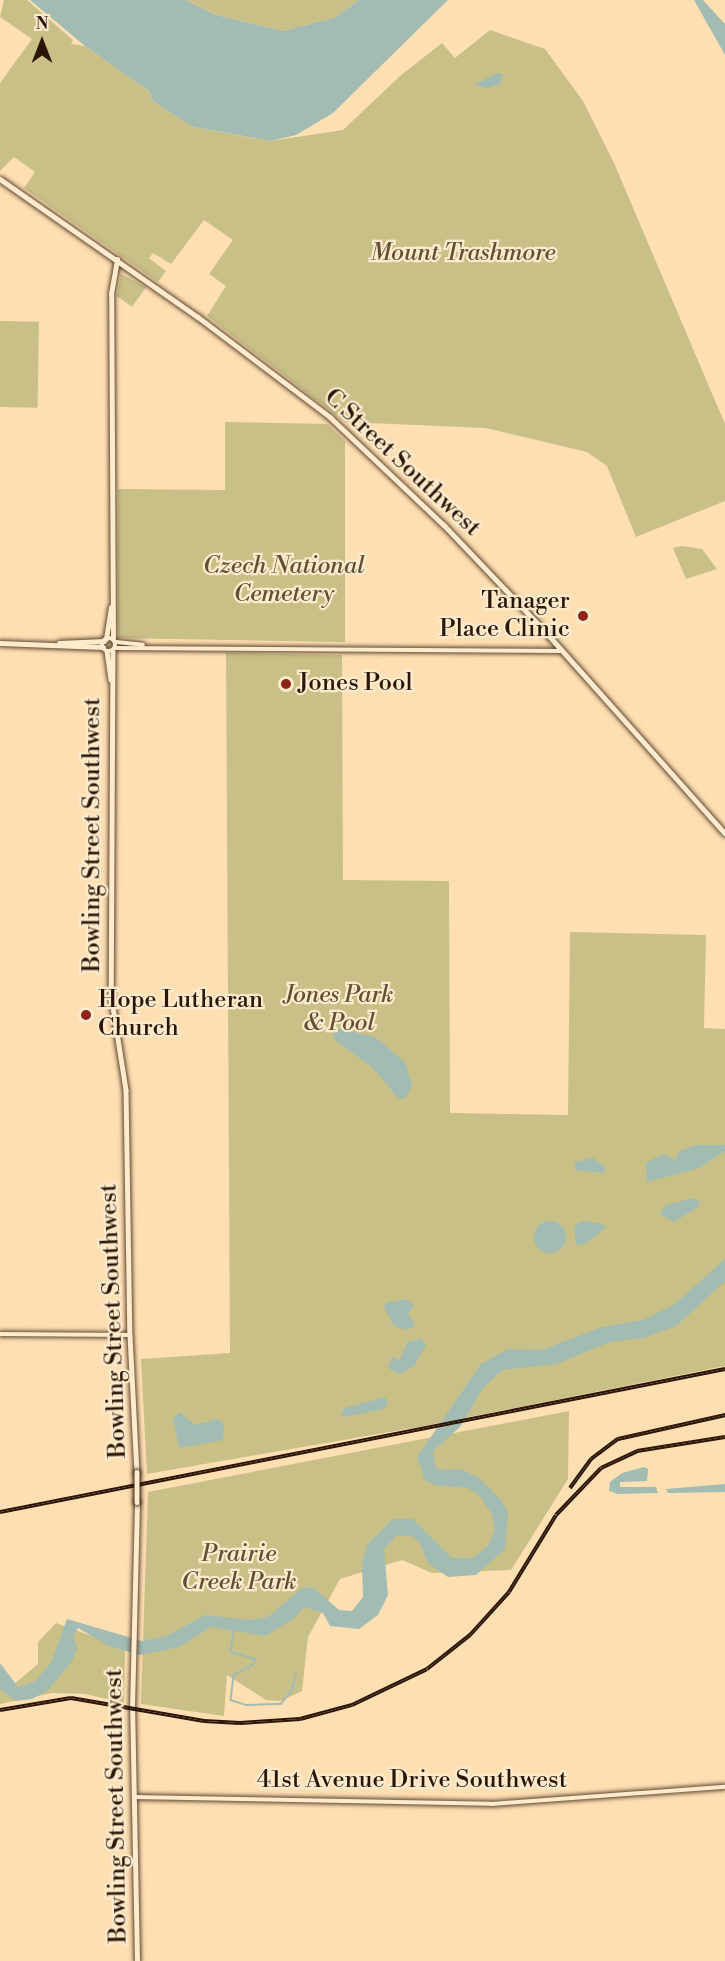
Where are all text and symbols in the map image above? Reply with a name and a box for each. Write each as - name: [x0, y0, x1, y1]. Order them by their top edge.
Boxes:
- north arrow: [12, 12, 72, 72]
- text: N: [36, 14, 48, 34]
- park label: Mount Trashmore: [370, 240, 556, 268]
- street label: C Street Southwest: [318, 383, 486, 543]
- park label: Czech National Cemetery: [203, 553, 365, 609]
- place label: Tanager Place Clinic: [439, 588, 570, 644]
- marker: Tanager Place Clinic: [574, 607, 592, 625]
- place label: Jones Pool: [298, 670, 413, 698]
- marker: Jones Pool: [279, 677, 293, 691]
- street label: Bowling Street Southwest: [79, 698, 107, 972]
- park label: Jones Park & Pool: [285, 982, 393, 1038]
- place label: Hope Lutheran Church: [98, 987, 263, 1043]
- marker: Hope Lutheran Church: [79, 1008, 93, 1022]
- street label: Bowling Street Southwest: [95, 1183, 133, 1459]
- park label: Prairie Creek Park: [181, 1541, 297, 1597]
- street label: Bowling Street Southwest: [100, 1668, 134, 1944]
- street label: 41st Avenue Drive Southwest: [257, 1767, 567, 1795]

